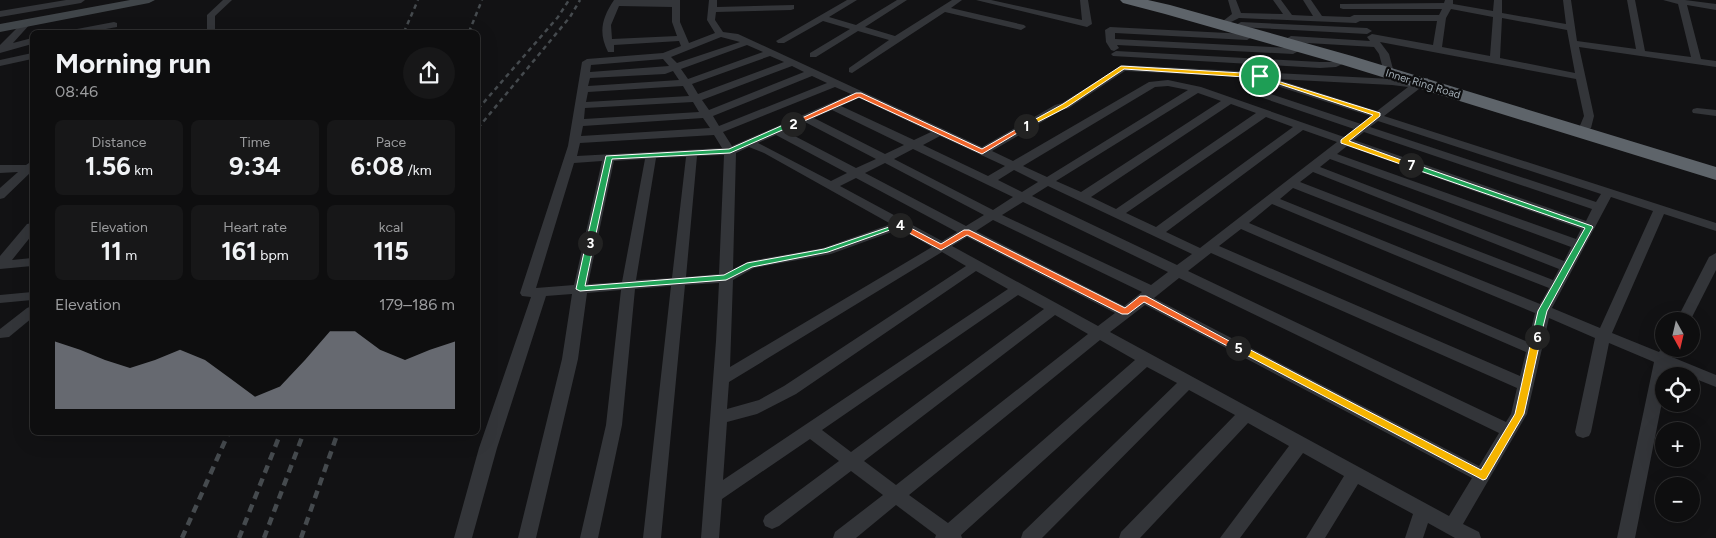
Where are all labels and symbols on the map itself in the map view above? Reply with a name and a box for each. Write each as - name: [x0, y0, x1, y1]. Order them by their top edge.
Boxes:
- pin: [1239, 55, 1281, 97]
- street label: Inner Ring Road: [1384, 66, 1462, 102]
- pin: 2: [780, 112, 806, 136]
- pin: 1: [1014, 114, 1038, 138]
- pin: 7: [1398, 152, 1424, 178]
- pin: 4: [888, 212, 912, 238]
- pin: 3: [578, 230, 602, 256]
- north arrow: [1655, 312, 1700, 358]
- pin: 6: [1524, 324, 1550, 350]
- pin: 5: [1226, 336, 1250, 360]

